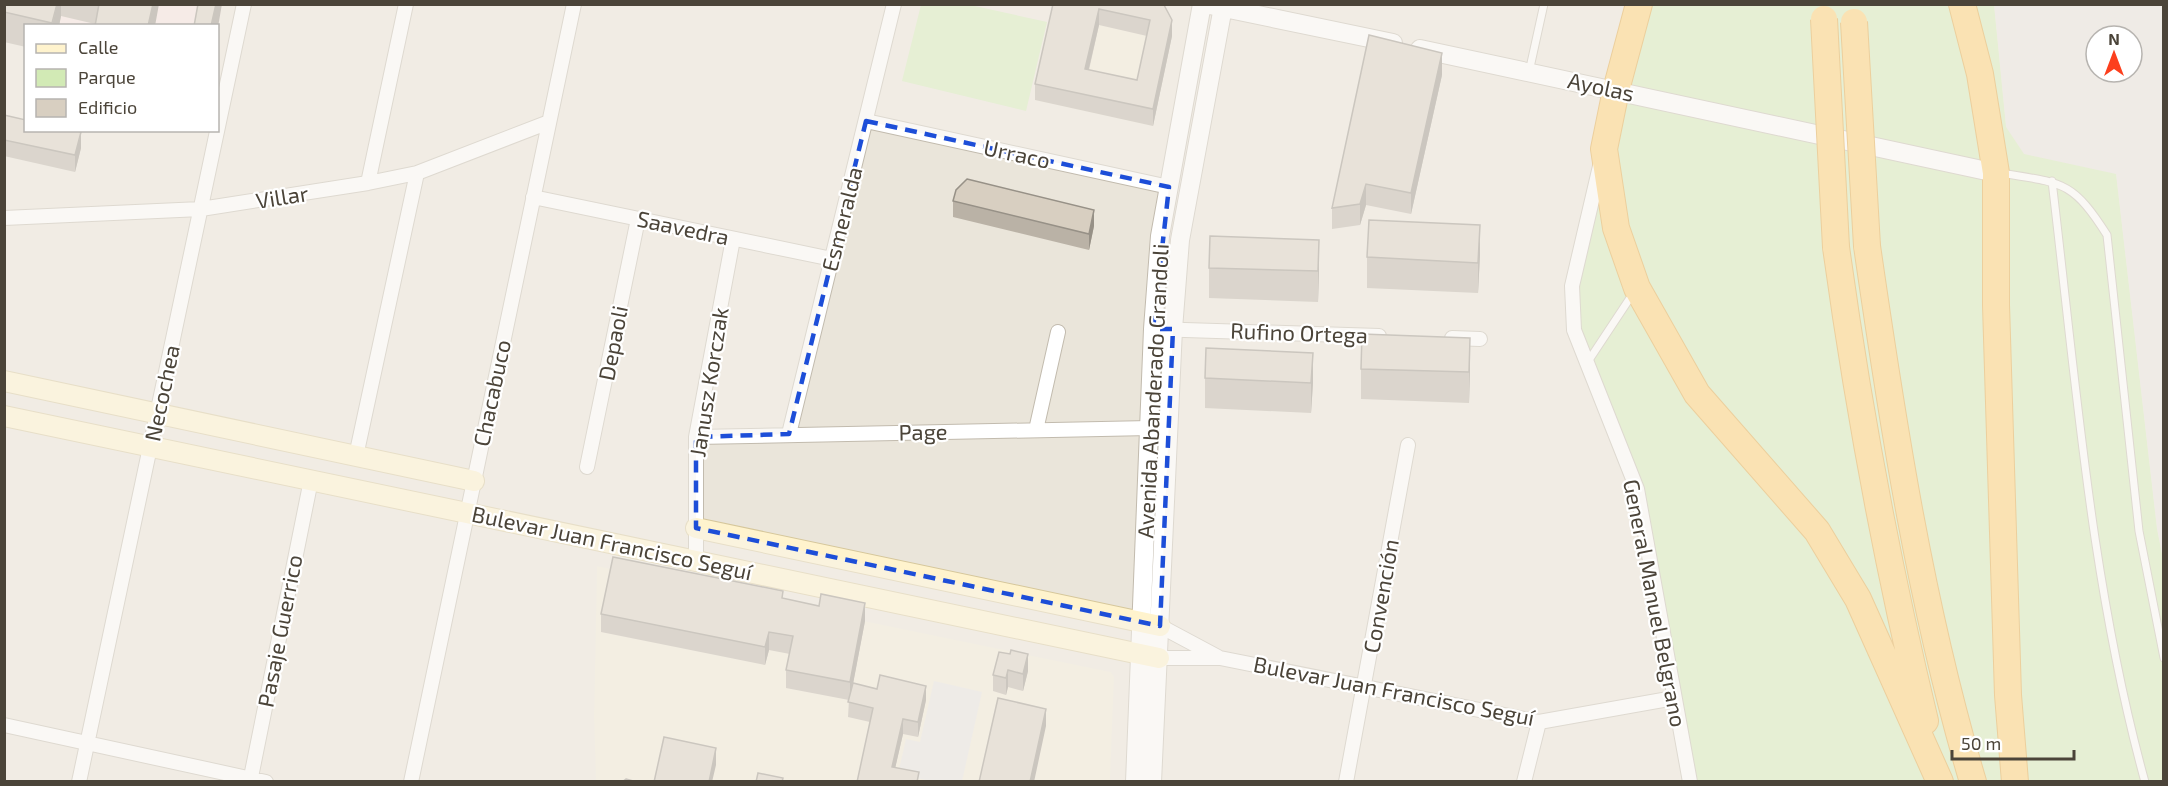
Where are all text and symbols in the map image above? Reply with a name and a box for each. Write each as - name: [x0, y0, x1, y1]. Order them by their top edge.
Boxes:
- legend: [24, 24, 219, 132]
- north arrow: [2084, 24, 2144, 84]
- text: N: [2108, 29, 2120, 48]
- text: Calle: [78, 36, 119, 58]
- text: Parque: [78, 66, 136, 88]
- street label: Ayolas: [1566, 66, 1637, 106]
- text: Edificio: [78, 96, 137, 118]
- street label: Urraco: [982, 133, 1053, 173]
- street label: Esmeralda: [816, 164, 867, 274]
- street label: Villar: [254, 179, 310, 213]
- street label: Saavedra: [635, 205, 732, 249]
- street label: Avenida Abanderado Grandoli: [1131, 243, 1173, 539]
- street label: Depaoli: [592, 303, 632, 382]
- street label: Janusz Korczak: [683, 305, 733, 459]
- street label: Rufino Ortega: [1230, 317, 1368, 347]
- street label: Chacabuco: [467, 337, 515, 449]
- street label: Necochea: [138, 342, 184, 443]
- street label: Page: [898, 418, 948, 444]
- street label: General Manuel Belgrano: [1619, 477, 1693, 729]
- street label: Bulevar Juan Francisco Seguí: [470, 500, 756, 585]
- street label: Convención: [1357, 537, 1403, 655]
- street label: Pasaje Guerrico: [251, 552, 308, 709]
- street label: Bulevar Juan Francisco Seguí: [1251, 650, 1538, 730]
- scale bar: [1952, 723, 2074, 761]
- text: 50 m: [1961, 732, 2001, 754]

